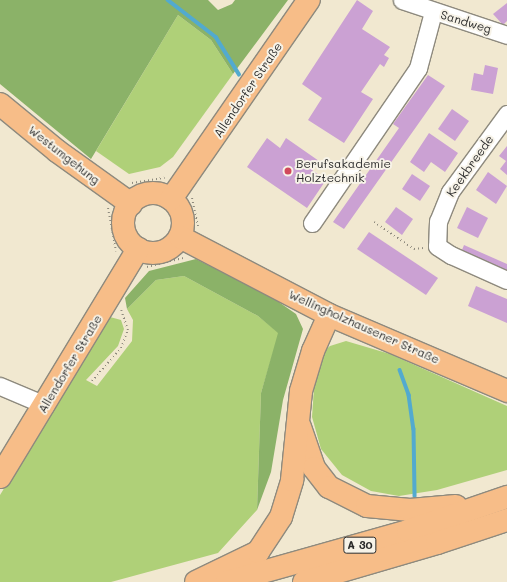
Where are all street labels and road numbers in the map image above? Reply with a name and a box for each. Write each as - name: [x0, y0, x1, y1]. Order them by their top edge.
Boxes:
- street label: Sandweg: [439, 7, 493, 37]
- street label: Allendorfer Straße: [211, 40, 285, 140]
- street label: Westumgehung: [25, 123, 103, 187]
- street label: Keekbreede: [443, 132, 497, 200]
- street label: Wellingholzhausener Straße: [286, 287, 442, 367]
- street label: Allendorfer Straße: [35, 312, 105, 416]
- road number: A 30: [343, 536, 377, 554]

